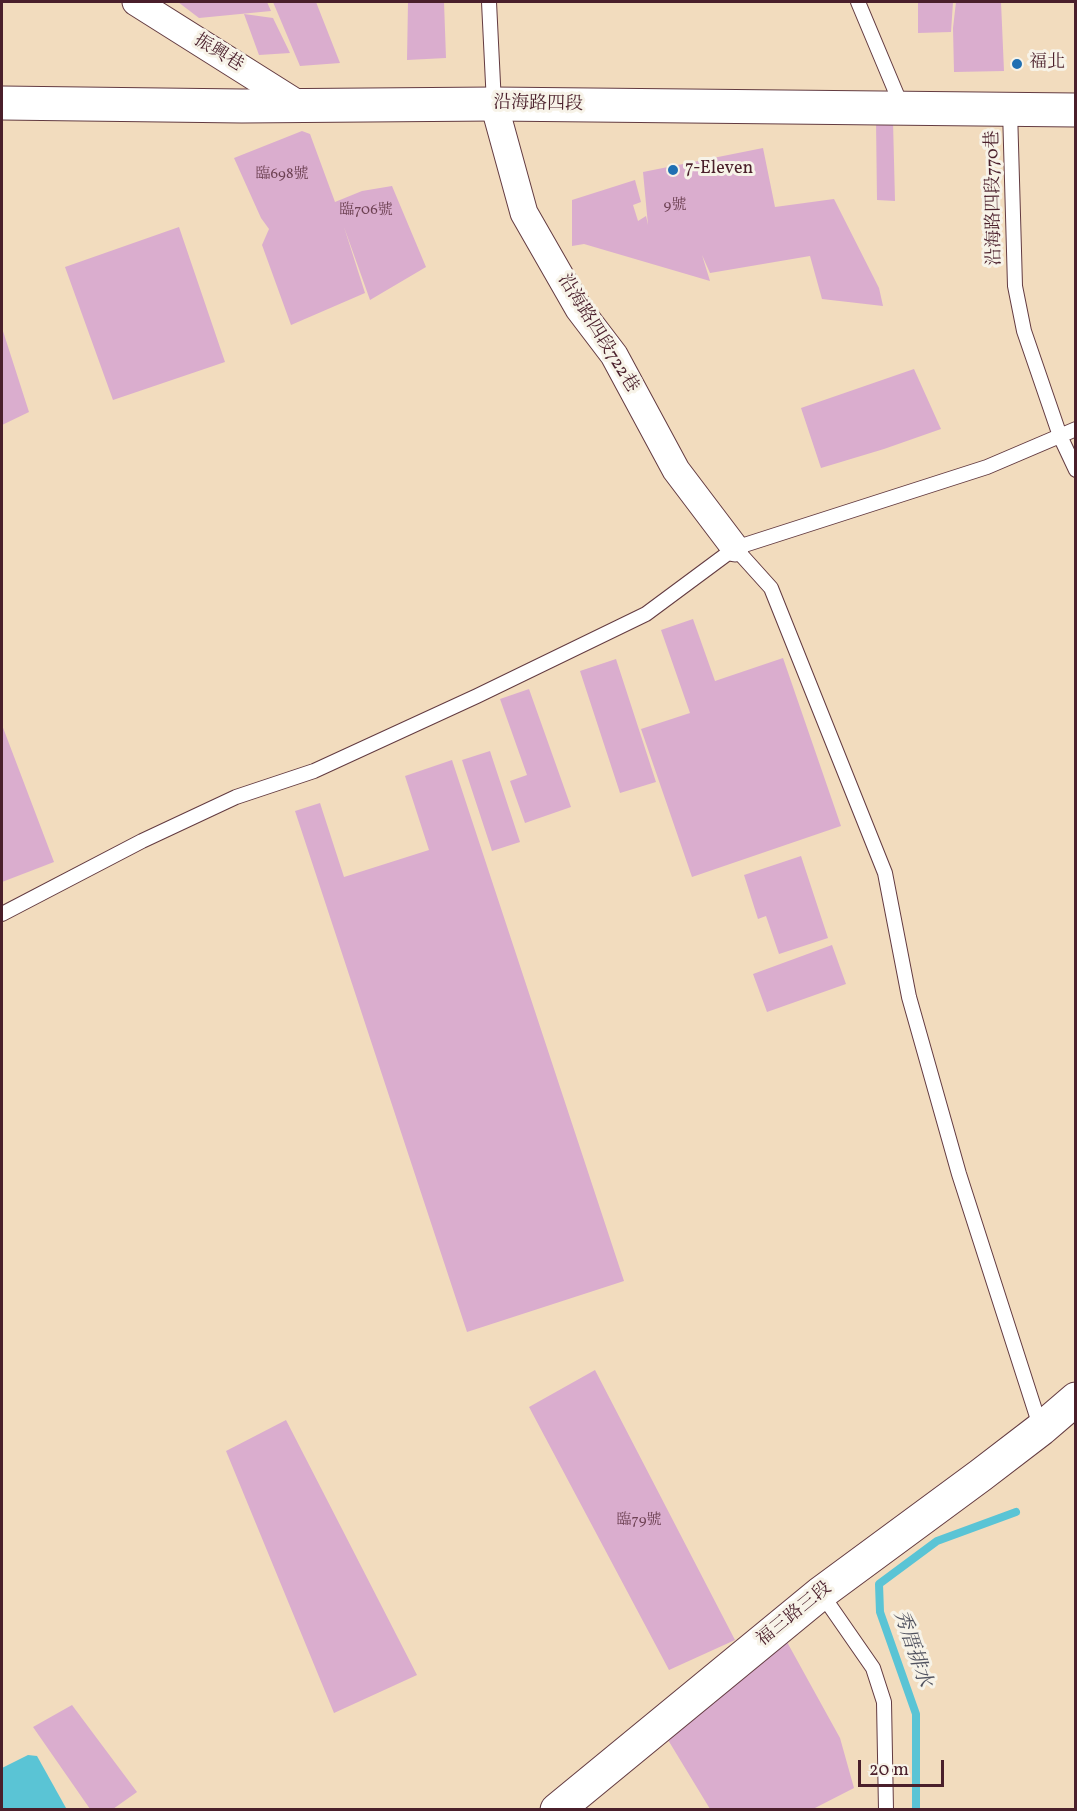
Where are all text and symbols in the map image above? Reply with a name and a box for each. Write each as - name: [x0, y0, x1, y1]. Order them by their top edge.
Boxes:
- street label: 振興巷: [189, 31, 247, 77]
- place label: 福北: [1029, 53, 1065, 75]
- marker: 福北: [1010, 57, 1024, 71]
- street label: 沿海路四段: [493, 93, 583, 117]
- street label: 沿海路四段770巷: [983, 130, 1007, 266]
- place label: 7-Eleven: [685, 159, 753, 181]
- marker: 7-Eleven: [666, 163, 680, 177]
- house number: 臨698號: [256, 166, 308, 184]
- house number: 9號: [664, 197, 686, 215]
- house number: 臨706號: [339, 202, 393, 220]
- street label: 沿海路四段722巷: [552, 271, 642, 397]
- house number: 臨79號: [617, 1512, 661, 1530]
- street label: 福三路三段: [753, 1578, 837, 1652]
- water label: 秀厝排水: [887, 1607, 935, 1691]
- scale bar: [861, 1748, 946, 1786]
- text: 20 m: [869, 1758, 909, 1783]

